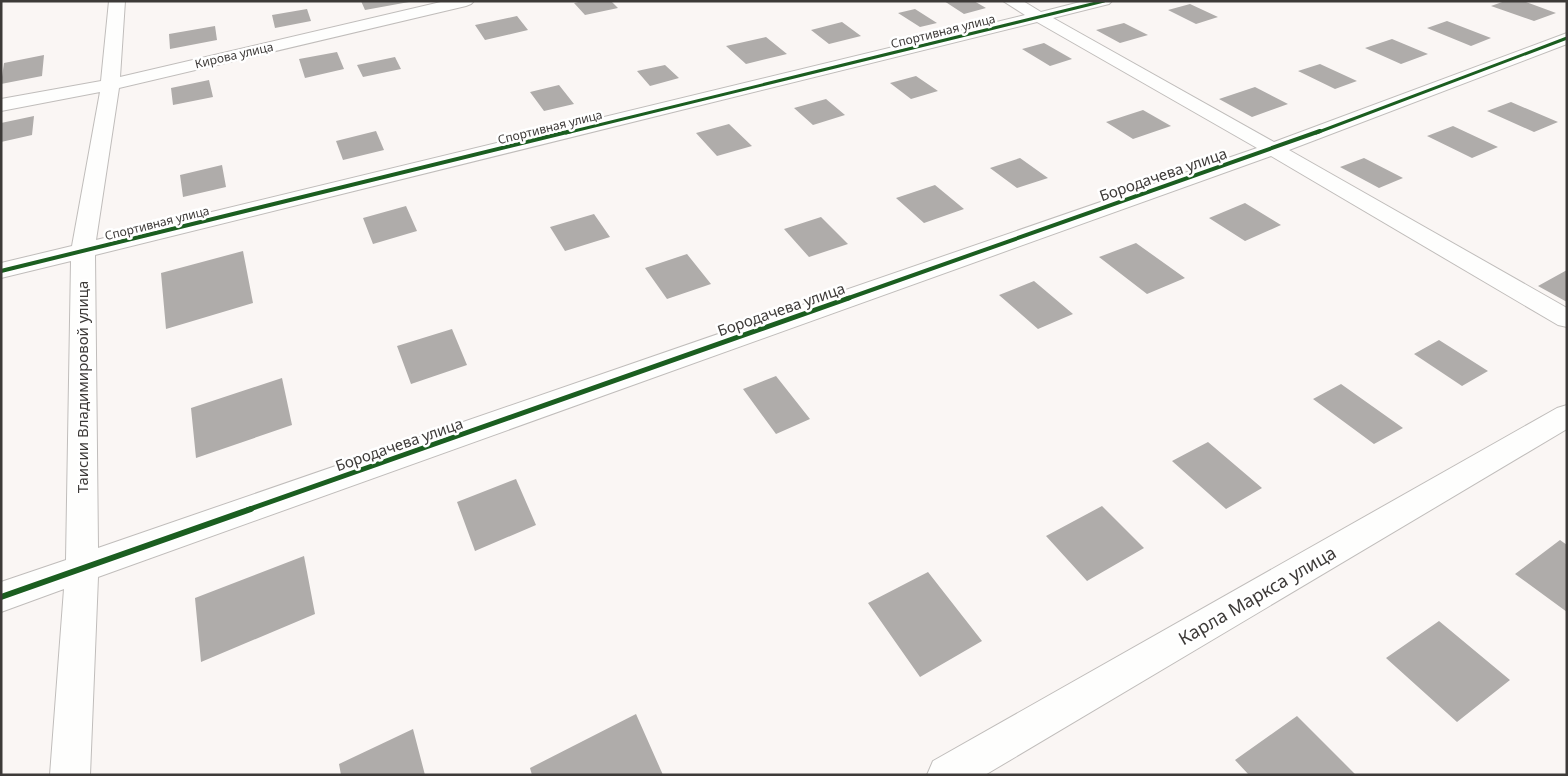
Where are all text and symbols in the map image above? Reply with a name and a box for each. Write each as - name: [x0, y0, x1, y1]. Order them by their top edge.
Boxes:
- street label: Спортивная улица: [889, 10, 997, 52]
- street label: Кирова улица: [193, 38, 275, 72]
- street label: Спортивная улица: [496, 106, 604, 148]
- street label: Бородачева улица: [1096, 143, 1230, 205]
- street label: Спортивная улица: [103, 202, 211, 244]
- street label: Бородачева улица: [714, 278, 848, 340]
- street label: Таисии Владимировой улица: [72, 281, 92, 493]
- street label: Бородачева улица: [332, 413, 466, 475]
- street label: Карла Маркса улица: [1174, 540, 1340, 650]

